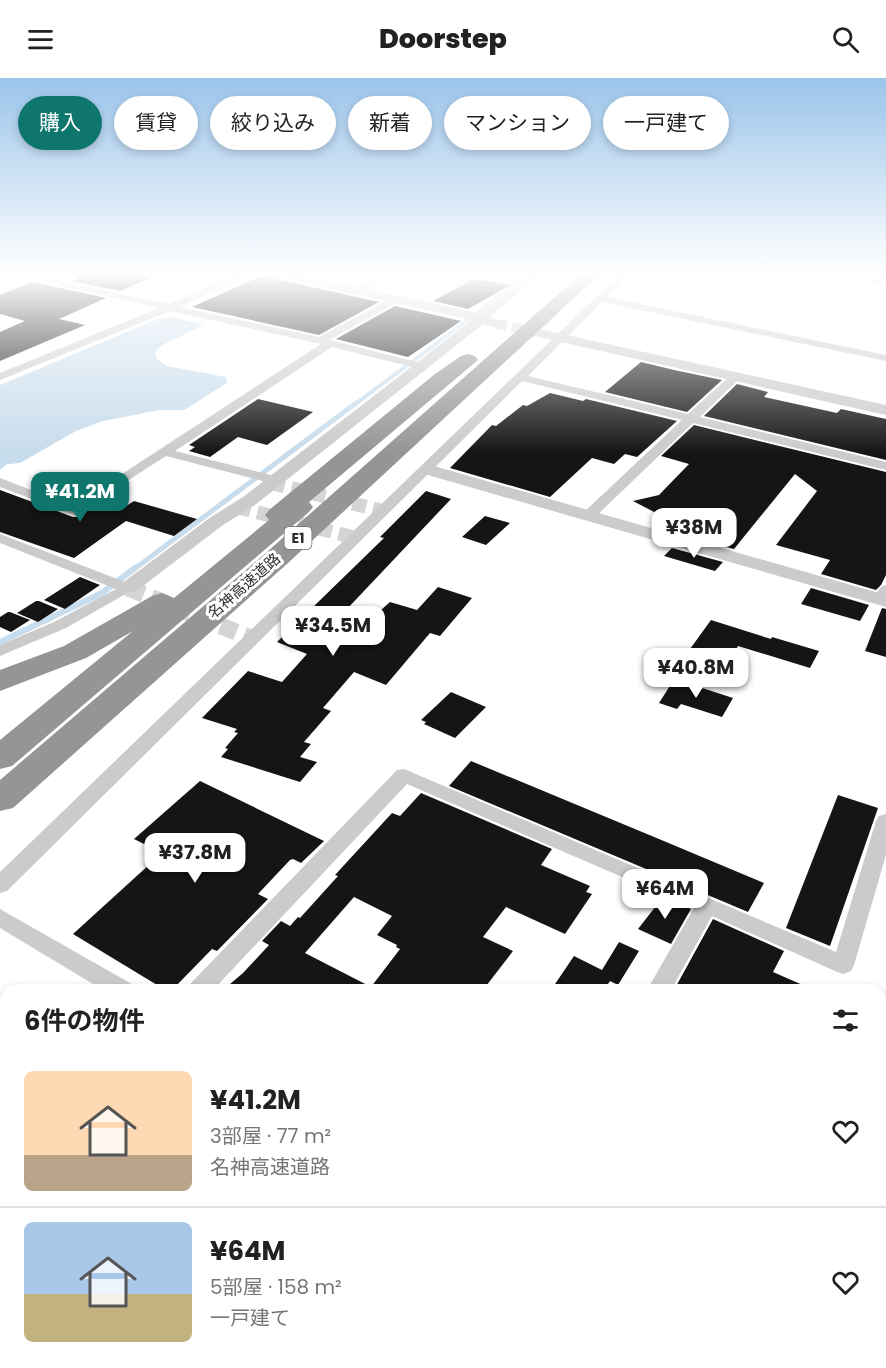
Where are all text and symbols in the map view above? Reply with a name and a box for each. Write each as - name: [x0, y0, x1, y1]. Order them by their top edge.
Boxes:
- text: Doorstep: [379, 20, 507, 57]
- icon: menu: [24, 23, 57, 56]
- icon: search: [829, 23, 862, 56]
- chip: 購入: [18, 96, 102, 150]
- chip: 賃貸: [114, 96, 198, 150]
- chip: 絞り込み: [210, 96, 336, 150]
- chip: 新着: [348, 96, 432, 150]
- chip: マンション: [444, 96, 591, 150]
- chip: 一戸建て: [603, 96, 729, 150]
- pin: ¥41.2M: [31, 472, 129, 523]
- text: ¥41.2M: [45, 477, 115, 505]
- pin: ¥38M: [658, 508, 730, 559]
- text: ¥38M: [666, 513, 722, 541]
- road number: E1: [284, 527, 312, 549]
- street label: 名神高速道路: [203, 548, 285, 623]
- pin: ¥34.5M: [284, 606, 382, 657]
- text: ¥34.5M: [295, 611, 371, 639]
- pin: ¥40.8M: [647, 648, 745, 699]
- text: ¥40.8M: [658, 653, 734, 681]
- pin: ¥37.8M: [146, 833, 244, 884]
- text: ¥37.8M: [158, 838, 232, 866]
- pin: ¥64M: [629, 869, 701, 920]
- text: ¥64M: [636, 874, 694, 902]
- text: 6件の物件: [24, 1003, 145, 1039]
- icon: filters: [829, 1004, 862, 1037]
- text: ¥41.2M: [210, 1082, 301, 1118]
- icon: home: [72, 1095, 144, 1167]
- icon: heart: [829, 1115, 862, 1148]
- text: 3部屋 · 77 m²: [210, 1122, 331, 1150]
- text: 名神高速道路: [210, 1153, 330, 1181]
- text: ¥64M: [210, 1233, 285, 1269]
- icon: home: [72, 1246, 144, 1318]
- icon: heart: [829, 1266, 862, 1299]
- text: 5部屋 · 158 m²: [210, 1273, 342, 1301]
- text: 一戸建て: [210, 1304, 290, 1332]

